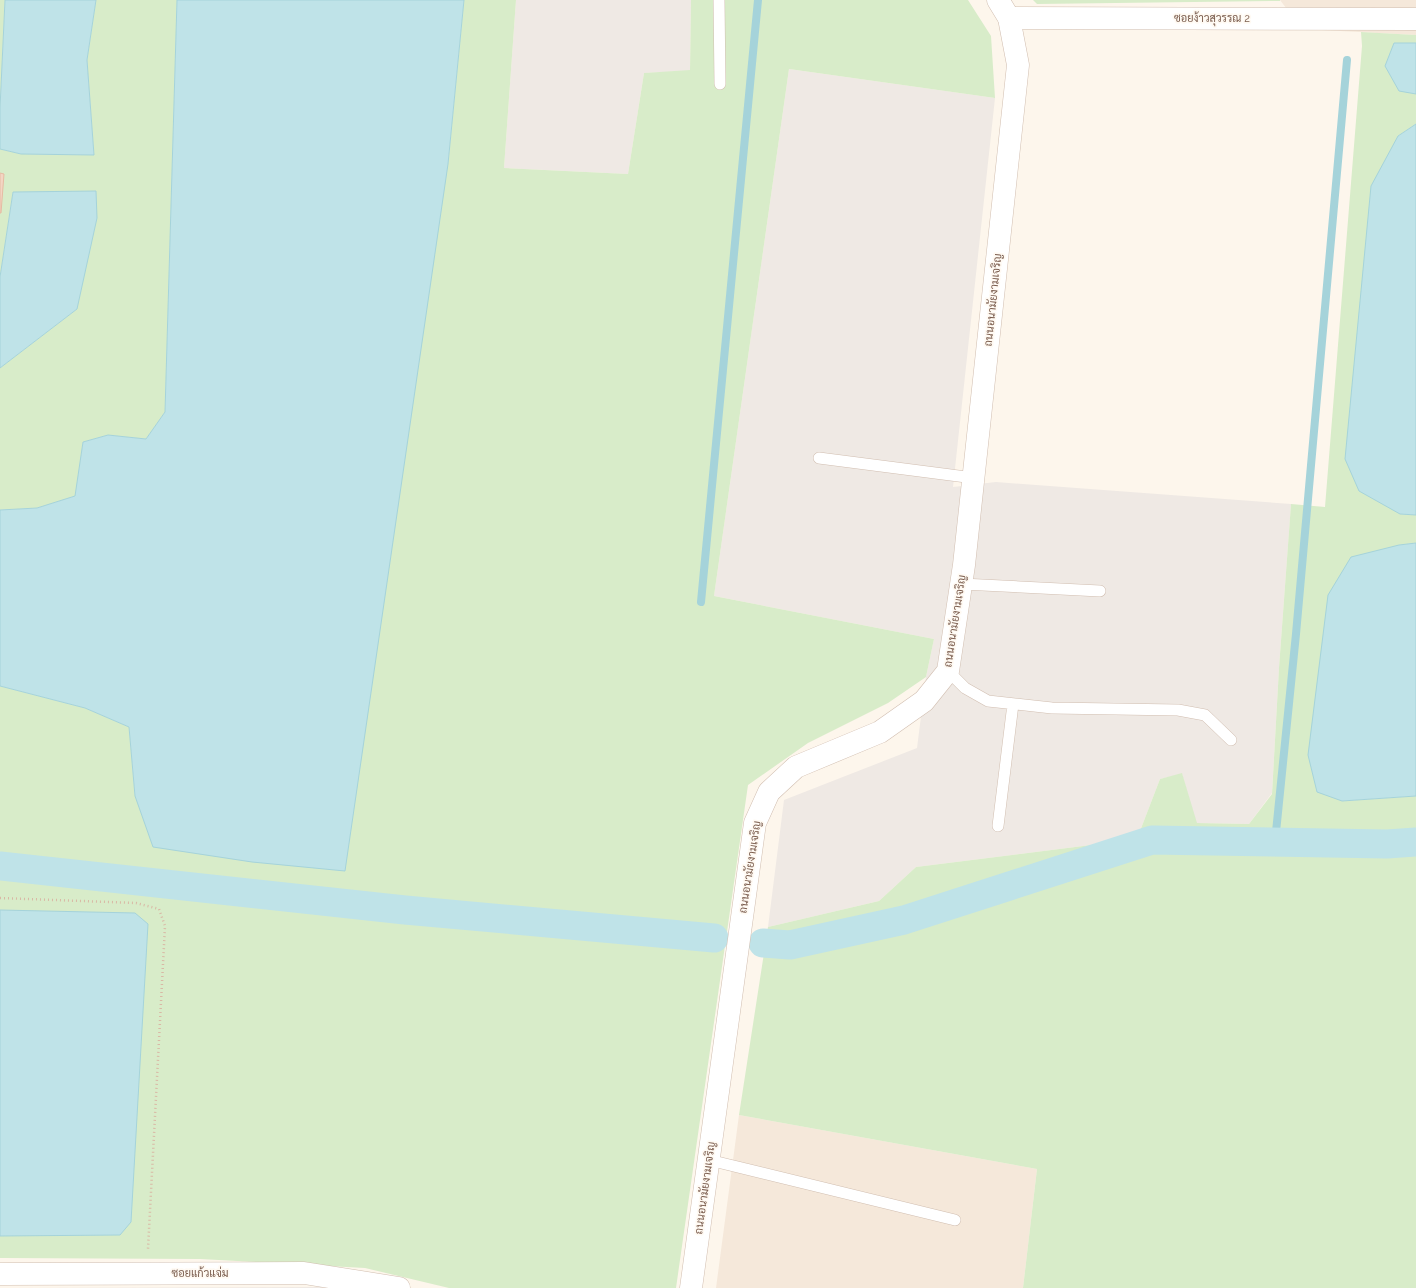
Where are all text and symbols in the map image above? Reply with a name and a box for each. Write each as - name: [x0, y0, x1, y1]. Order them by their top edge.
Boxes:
- street label: ซอยง้าวสุวรรณ 2: [1174, 11, 1250, 27]
- street label: ถนนอนามัยงามเจริญ: [981, 253, 1004, 347]
- street label: ถนนอนามัยงามเจริญ: [940, 574, 969, 668]
- street label: ถนนอนามัยงามเจริญ: [735, 820, 764, 914]
- street label: ถนนอนามัยงามเจริญ: [691, 1141, 718, 1235]
- street label: ซอยแก้วแจ่ม: [171, 1266, 229, 1280]

